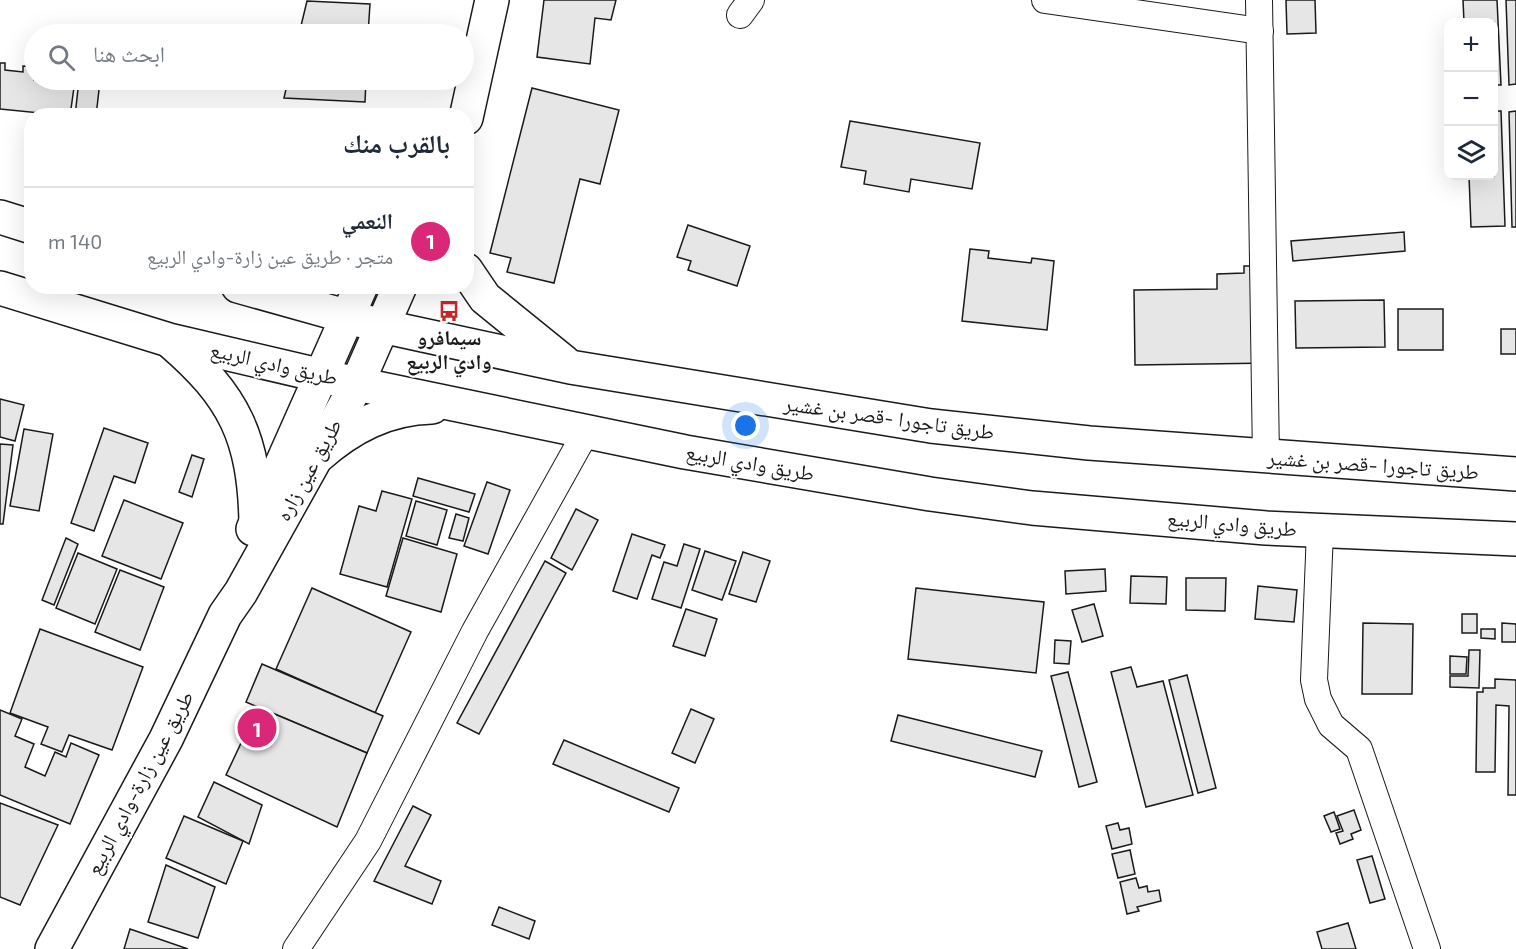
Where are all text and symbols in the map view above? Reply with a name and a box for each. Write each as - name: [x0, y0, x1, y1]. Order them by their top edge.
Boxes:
- map controls: [1444, 18, 1498, 180]
- button: +: [1444, 18, 1498, 72]
- search box: [24, 24, 474, 90]
- text: ابحث هنا: [93, 40, 165, 66]
- icon: search: [45, 41, 78, 74]
- button: −: [1444, 72, 1498, 126]
- button: layers: [1444, 126, 1498, 180]
- text: بالقرب منك: [343, 127, 450, 158]
- text: النعمي: [341, 207, 393, 233]
- text: 140 m: [48, 229, 102, 253]
- text: 1: [426, 229, 435, 253]
- text: متجر · طريق عين زارة-وادي الربيع: [147, 244, 393, 268]
- bus stop icon: سيمافرو وادي الربيع: [437, 299, 461, 323]
- place label: سيمافرو وادي الربيع: [406, 324, 492, 378]
- street label: طريق وادي الربيع: [207, 336, 341, 395]
- street label: طريق تاجورا -قصر بن غشير: [781, 389, 996, 446]
- your location: [731, 411, 760, 440]
- street label: طريق عين زاره: [269, 414, 348, 526]
- street label: طريق وادي الربيع: [683, 438, 817, 490]
- street label: طريق تاجورا -قصر بن غشير: [1265, 444, 1480, 485]
- street label: طريق وادي الربيع: [1166, 504, 1298, 546]
- street label: طريق عين زارة-وادي الربيع: [80, 686, 202, 881]
- pin: 1: [238, 706, 276, 750]

